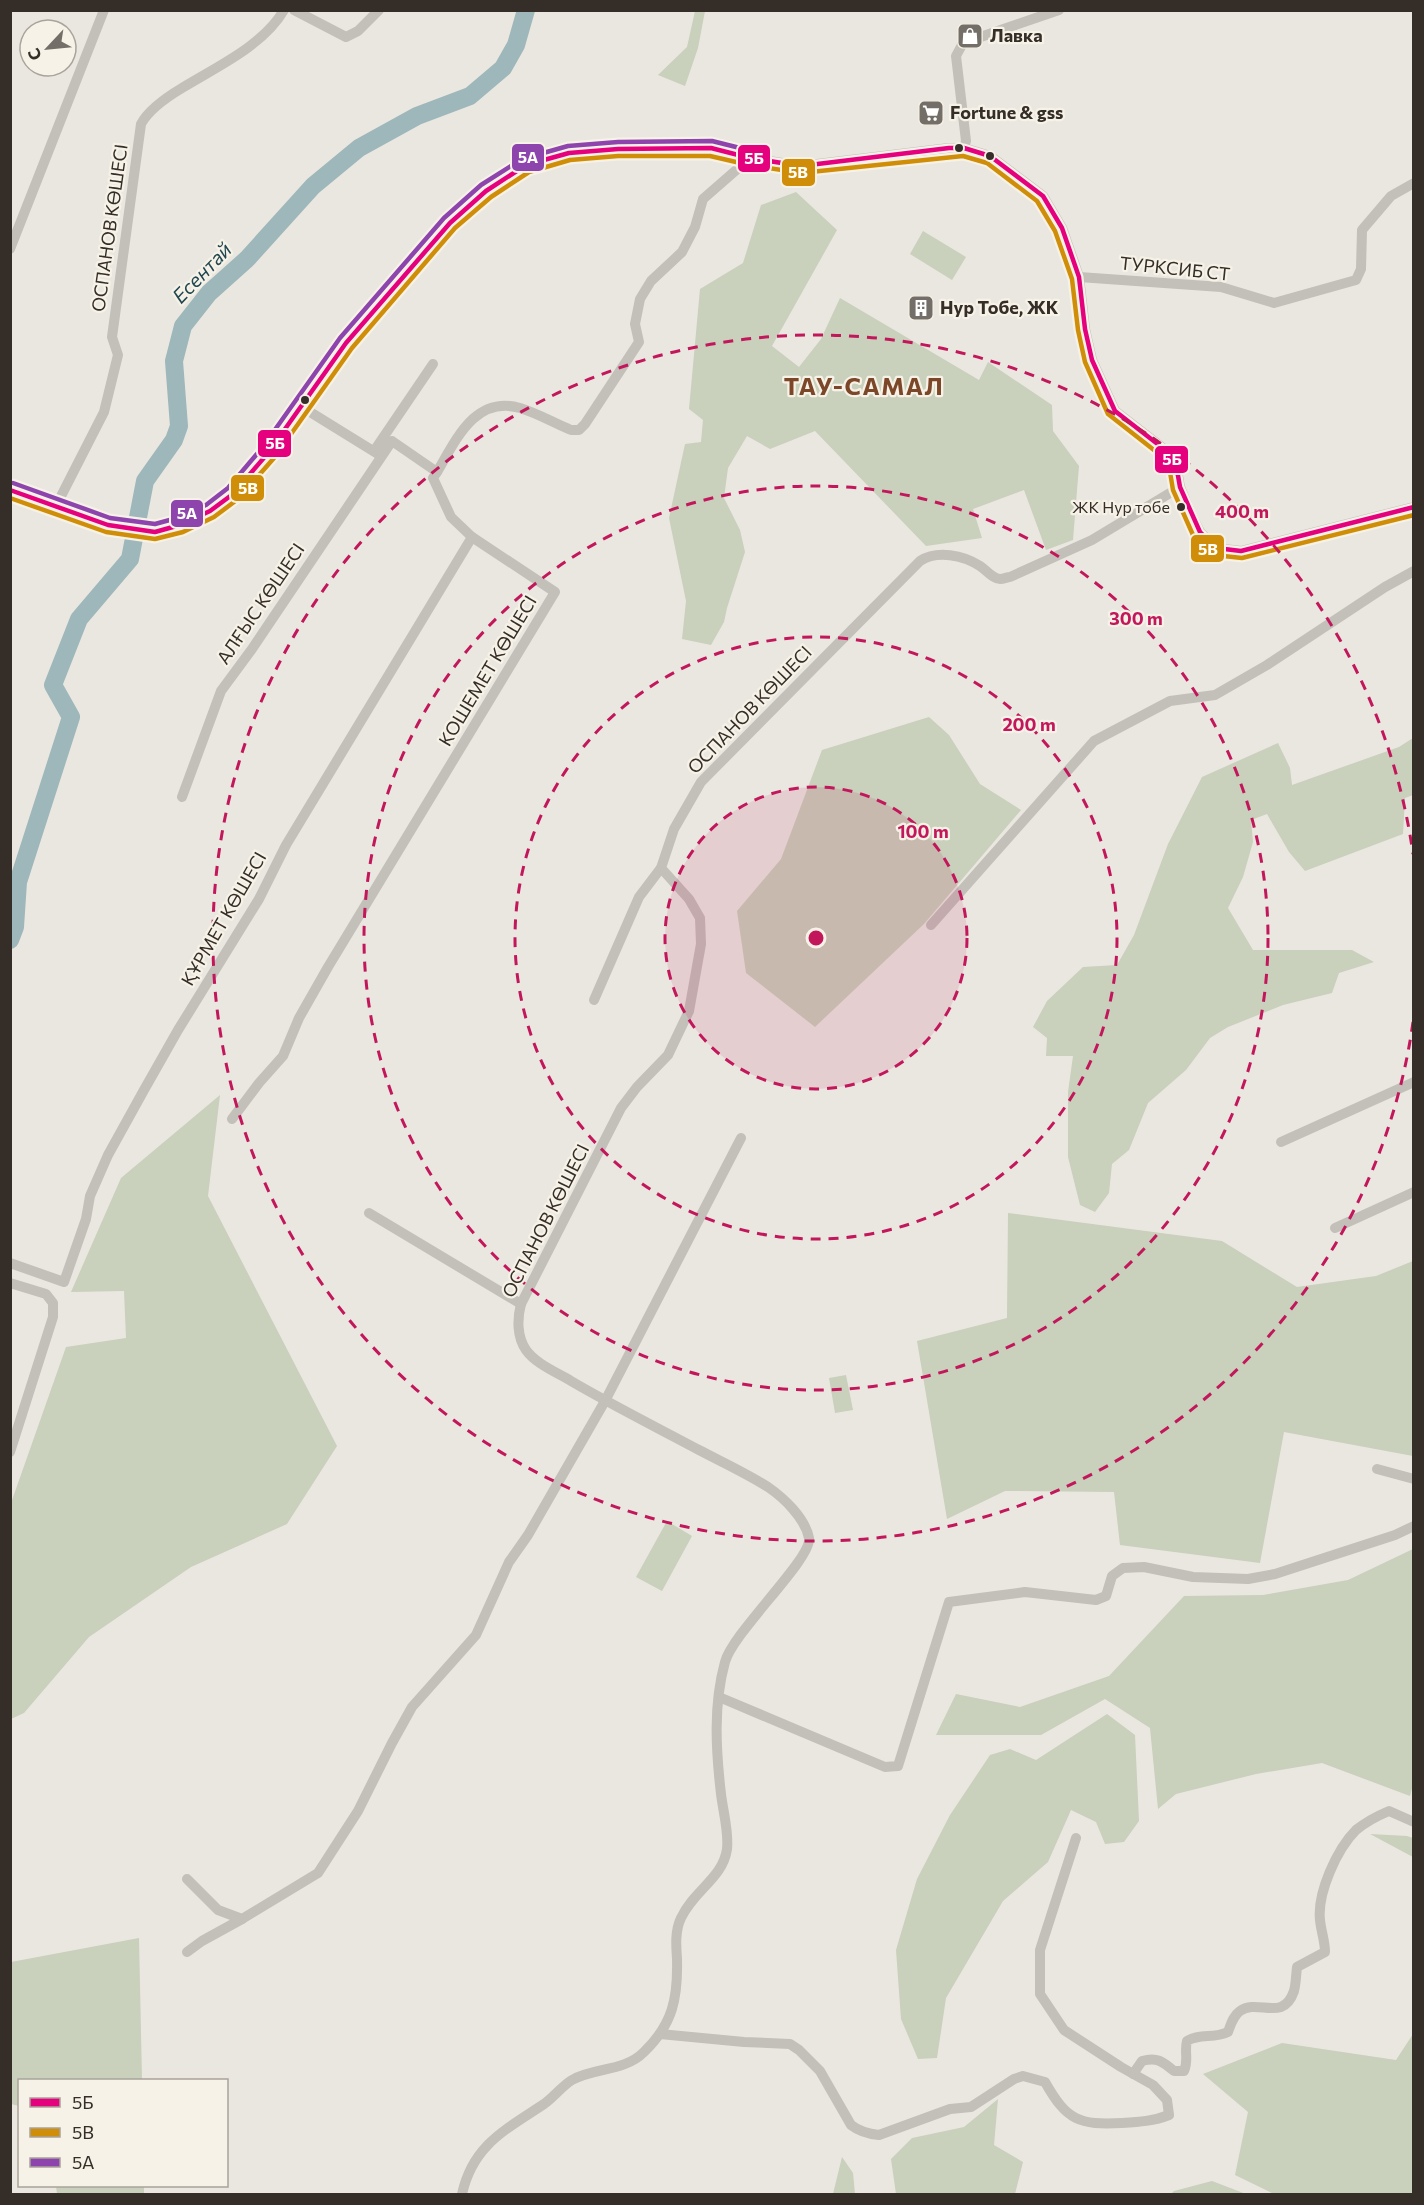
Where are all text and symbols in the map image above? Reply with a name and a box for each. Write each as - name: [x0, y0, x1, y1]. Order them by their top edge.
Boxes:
- north arrow: [18, 18, 78, 78]
- shop icon: Лавка: [955, 21, 985, 51]
- place label: Лавка: [990, 24, 1043, 46]
- text: С: [23, 46, 45, 64]
- supermarket icon: Fortune & gss: [916, 98, 946, 128]
- place label: Fortune & gss: [950, 101, 1063, 123]
- unlabelled marker: [953, 142, 965, 154]
- street label: ОСПАНОВ КӨШЕСІ: [86, 143, 132, 313]
- line badge: 5А: [511, 143, 545, 172]
- line badge: 5Б: [737, 144, 771, 173]
- text: 5А: [518, 147, 539, 166]
- text: 5Б: [744, 148, 764, 167]
- unlabelled marker: [984, 150, 996, 162]
- line badge: 5В: [781, 158, 816, 187]
- text: 5В: [788, 162, 808, 181]
- water label: Есентай: [167, 237, 236, 308]
- street label: ТУРКСИБ СТ: [1119, 251, 1231, 285]
- building icon: Нур Тобе, ЖК: [906, 293, 936, 323]
- place label: Нур Тобе, ЖК: [940, 296, 1059, 318]
- district label: ТАУ-САМАЛ: [784, 371, 944, 400]
- unlabelled marker: [299, 394, 311, 406]
- line badge: 5Б: [257, 429, 292, 458]
- text: 5Б: [265, 433, 285, 452]
- line badge: 5Б: [1154, 445, 1189, 474]
- text: 5Б: [1162, 449, 1182, 468]
- line badge: 5В: [230, 474, 265, 502]
- text: 5В: [238, 478, 258, 497]
- place label: ЖК Нур тобе: [1072, 497, 1170, 516]
- line badge: 5А: [170, 499, 204, 528]
- text: 400 m: [1215, 500, 1269, 522]
- marker: ЖК Нур тобе: [1175, 501, 1187, 513]
- text: 5А: [177, 503, 198, 522]
- line badge: 5В: [1190, 534, 1225, 563]
- street label: АЛҒЫС КӨШЕСІ: [212, 539, 309, 668]
- text: 5В: [1198, 539, 1218, 558]
- street label: КОШЕМЕТ КӨШЕСІ: [434, 591, 541, 750]
- text: 300 m: [1109, 607, 1163, 629]
- street label: ОСПАНОВ КӨШЕСІ: [683, 641, 816, 778]
- text: 200 m: [1002, 713, 1056, 735]
- text: 100 m: [897, 820, 949, 842]
- street label: ҚҰРМЕТ КӨШЕСІ: [176, 848, 270, 989]
- centre of rings: [806, 928, 826, 948]
- street label: ОСПАНОВ КӨШЕСІ: [497, 1140, 593, 1301]
- legend: [18, 2079, 228, 2187]
- text: 5Б: [72, 2091, 94, 2113]
- text: 5В: [72, 2121, 94, 2143]
- text: 5А: [72, 2151, 94, 2173]

